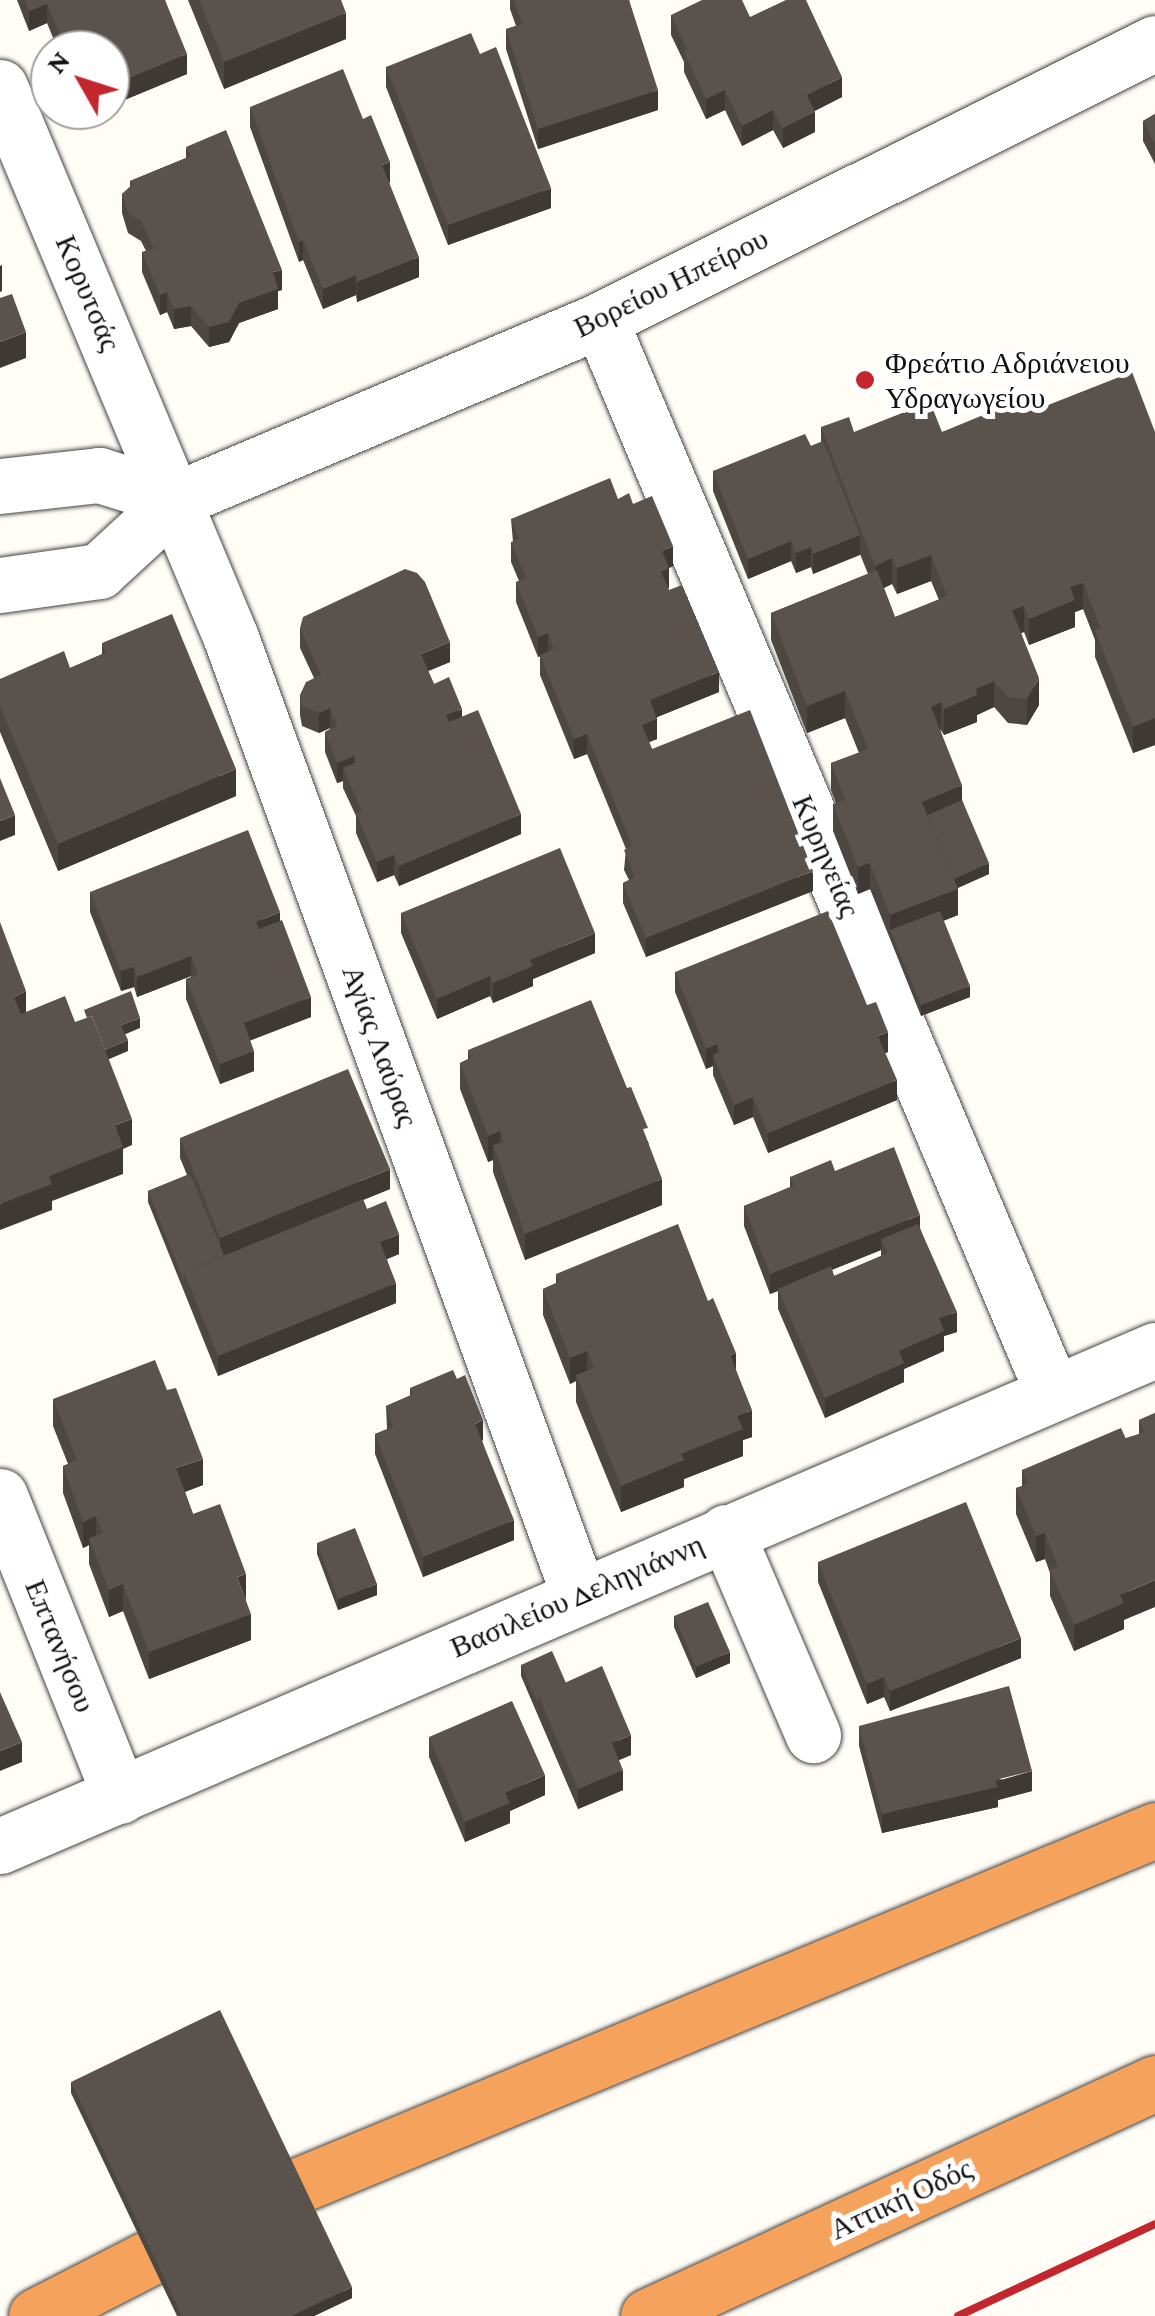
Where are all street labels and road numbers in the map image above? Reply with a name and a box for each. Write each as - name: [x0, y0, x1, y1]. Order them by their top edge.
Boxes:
- street label: Βορείου Ηπείρου: [568, 220, 774, 346]
- street label: Κορυτσάς: [48, 230, 128, 356]
- street label: Κυρηνείας: [784, 790, 868, 922]
- street label: Αγίας Λαύρας: [334, 960, 426, 1132]
- street label: Βασιλείου Δεληγιάννη: [445, 1526, 709, 1666]
- street label: Επτανήσου: [17, 1574, 103, 1718]
- street label: Αττική Οδός: [824, 2150, 978, 2248]

